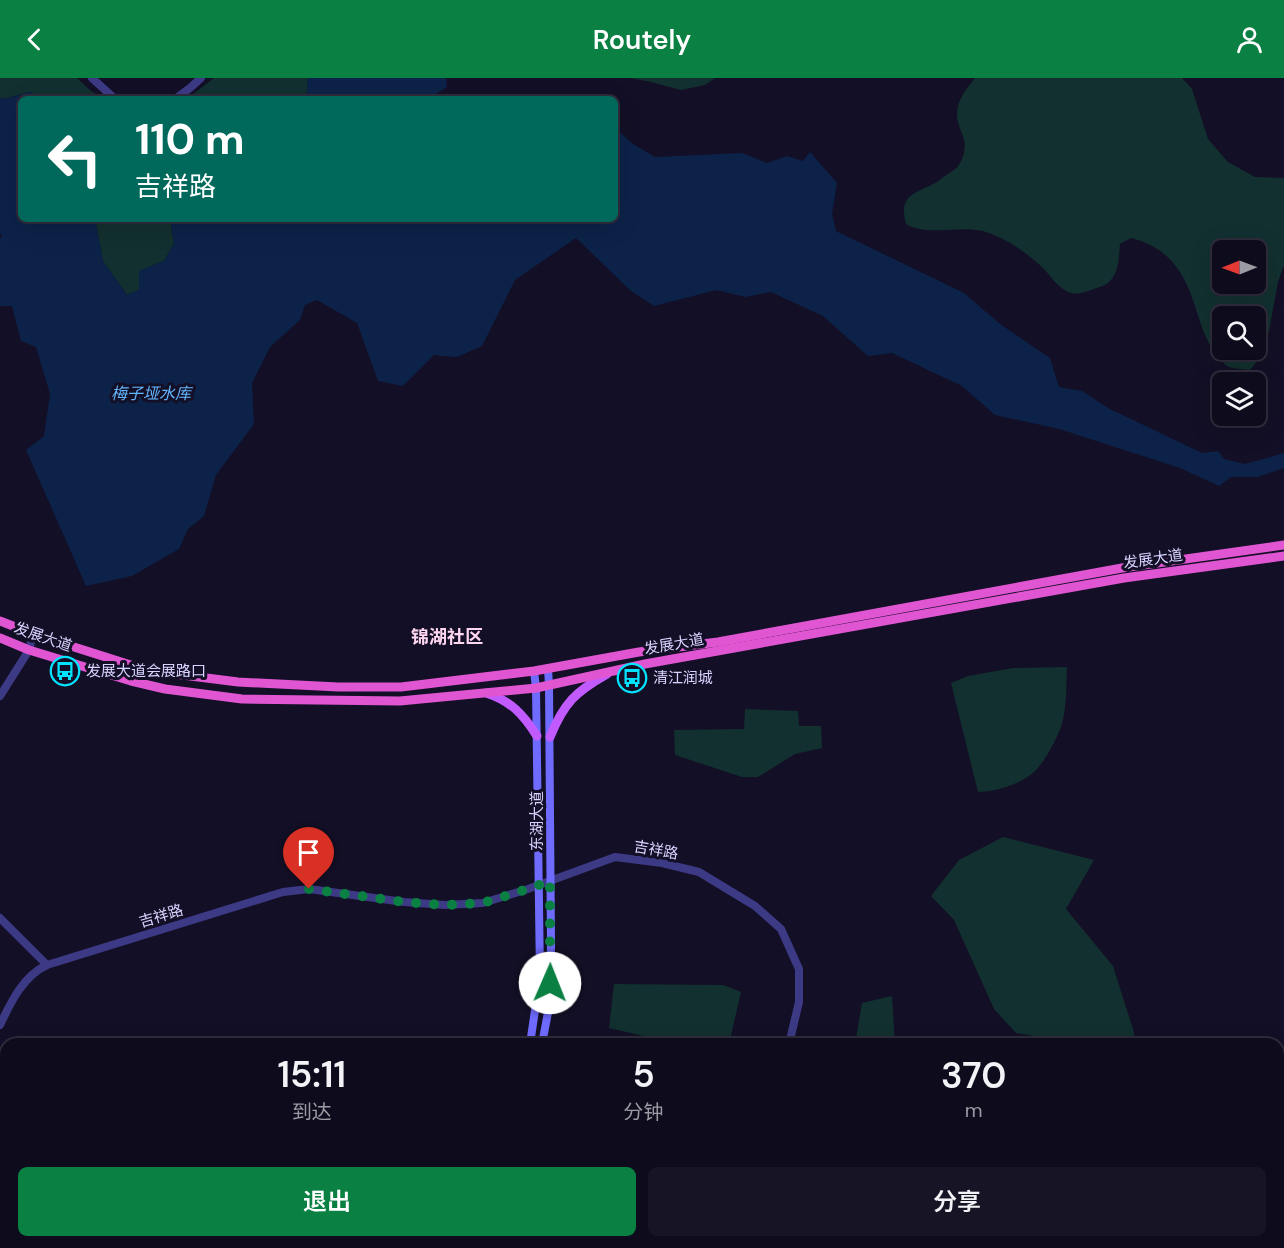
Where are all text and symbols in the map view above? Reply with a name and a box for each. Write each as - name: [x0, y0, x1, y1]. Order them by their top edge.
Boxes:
- text: Routely: [593, 22, 691, 57]
- icon: back: [18, 23, 51, 56]
- icon: person: [1233, 23, 1266, 56]
- text: 110 m: [135, 112, 245, 167]
- icon: left: [36, 120, 114, 198]
- text: 吉祥路: [135, 169, 216, 204]
- north arrow: [1212, 240, 1266, 294]
- map controls: [1212, 240, 1266, 426]
- button: search: [1212, 306, 1266, 360]
- button: layers: [1212, 372, 1266, 426]
- water label: 梅子垭水库: [111, 383, 194, 404]
- street label: 发展大道: [1122, 545, 1184, 573]
- street label: 发展大道: [11, 618, 75, 656]
- district label: 锦湖社区: [411, 625, 483, 649]
- street label: 发展大道: [643, 629, 705, 659]
- bus stop icon: 发展大道会展路口: [49, 655, 81, 687]
- place label: 发展大道会展路口: [86, 661, 206, 681]
- bus stop icon: 清江润城: [616, 662, 648, 694]
- place label: 清江润城: [653, 668, 713, 688]
- street label: 东湖大道: [527, 791, 547, 851]
- pin: [283, 827, 334, 889]
- icon: arrive: [292, 836, 325, 869]
- street label: 吉祥路: [632, 836, 680, 864]
- street label: 吉祥路: [137, 900, 185, 932]
- position arrow: [518, 951, 582, 1015]
- text: 15:11: [278, 1051, 346, 1098]
- text: 5: [632, 1051, 655, 1098]
- text: 370: [941, 1052, 1006, 1099]
- text: m: [965, 1097, 983, 1123]
- text: 到达: [292, 1099, 332, 1125]
- text: 分钟: [624, 1099, 664, 1125]
- button: 退出: [18, 1167, 636, 1236]
- button: 分享: [648, 1167, 1266, 1236]

